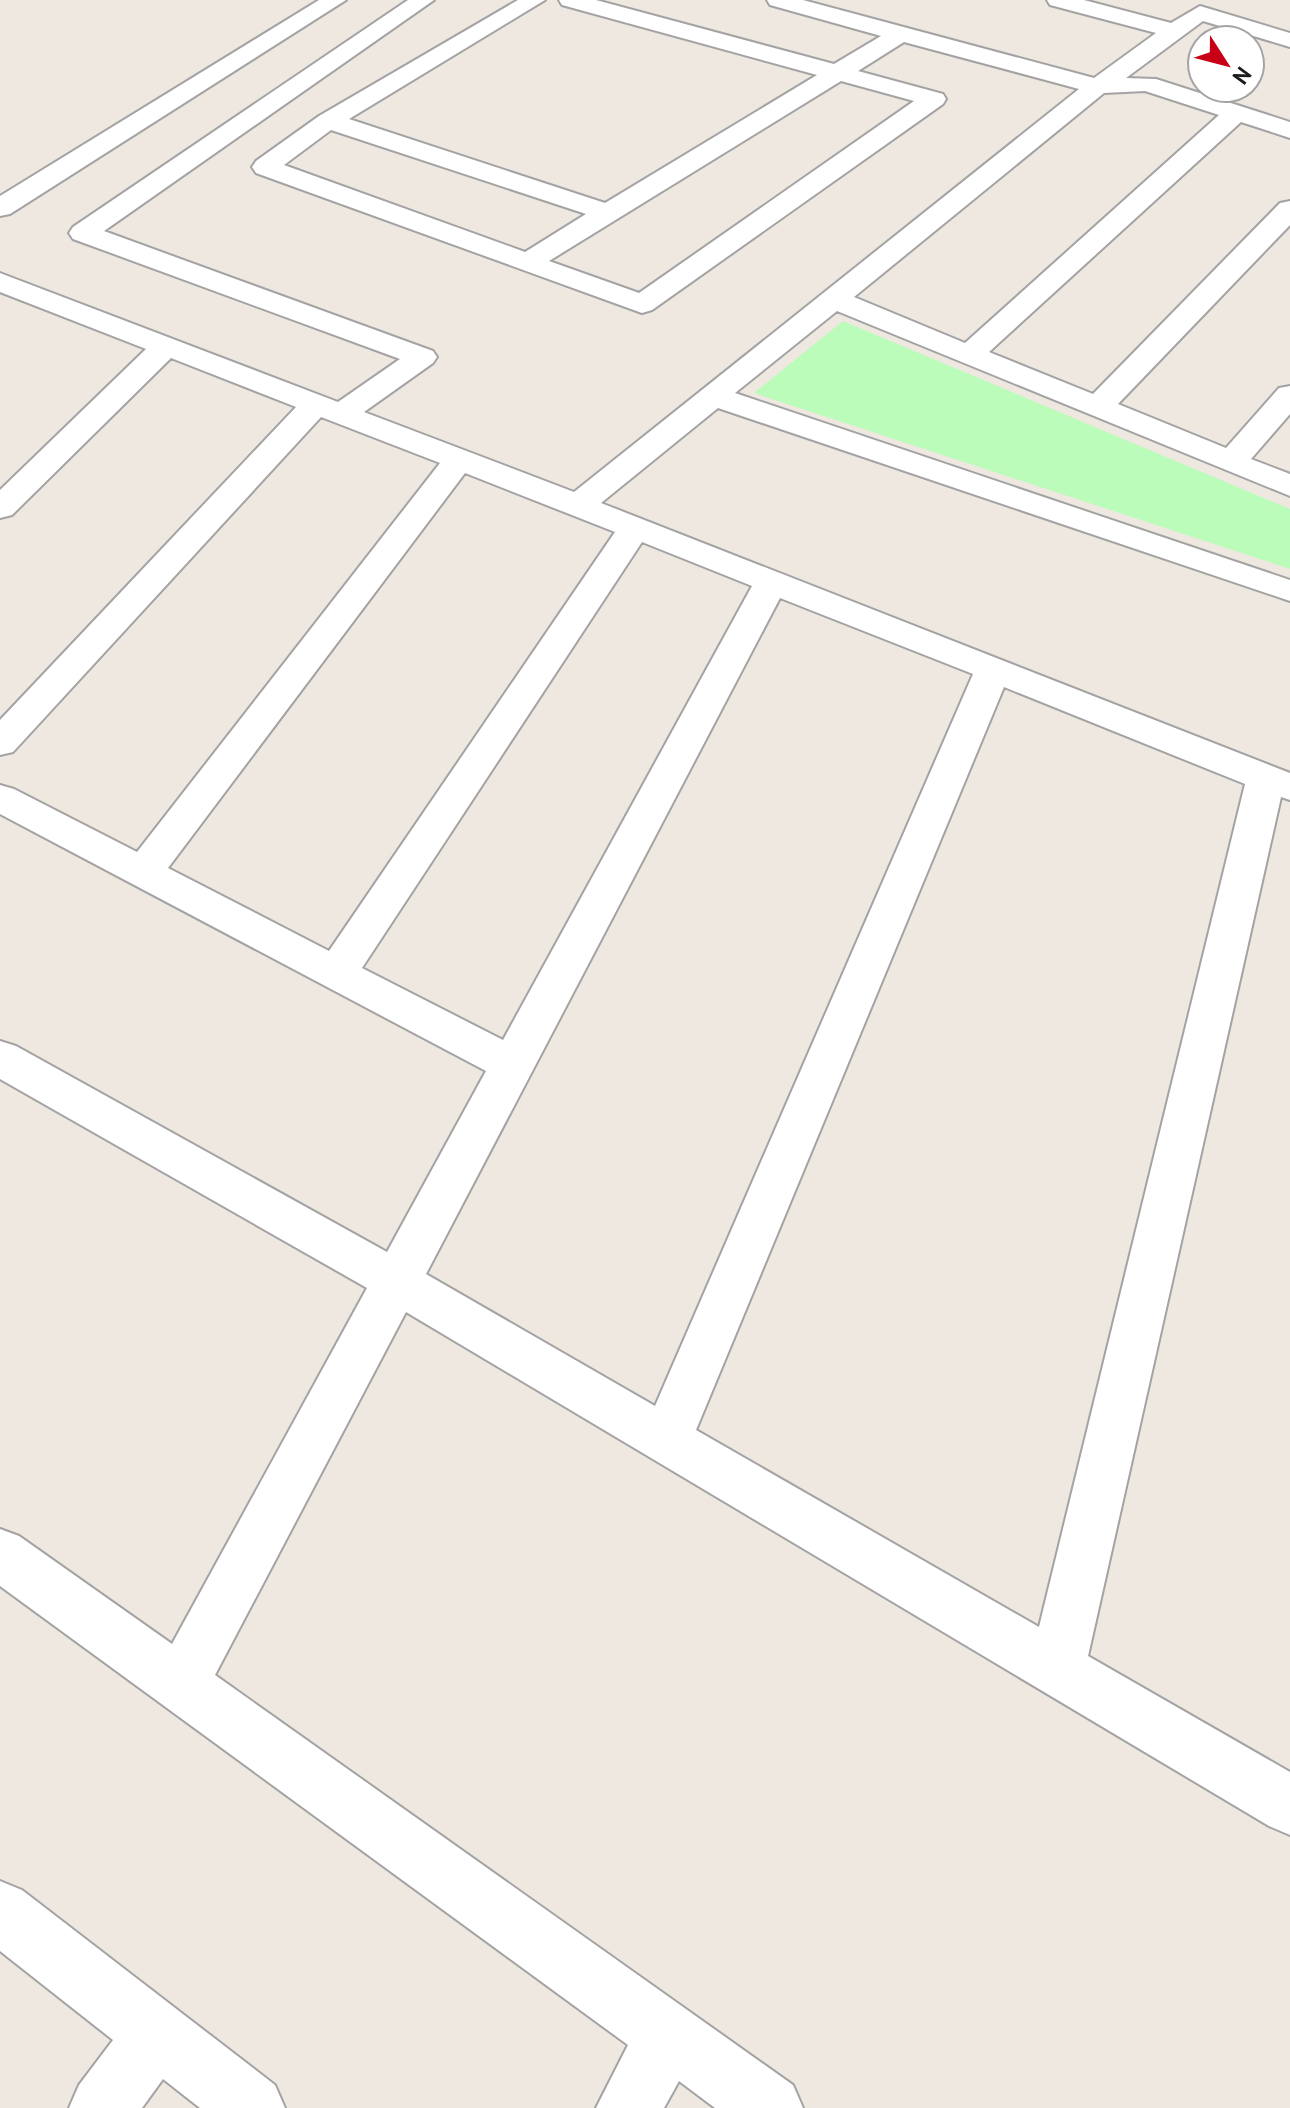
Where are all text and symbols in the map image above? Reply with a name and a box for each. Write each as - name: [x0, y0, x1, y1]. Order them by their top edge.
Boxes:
- north arrow: [1186, 24, 1266, 104]
- text: N: [1227, 62, 1258, 90]

